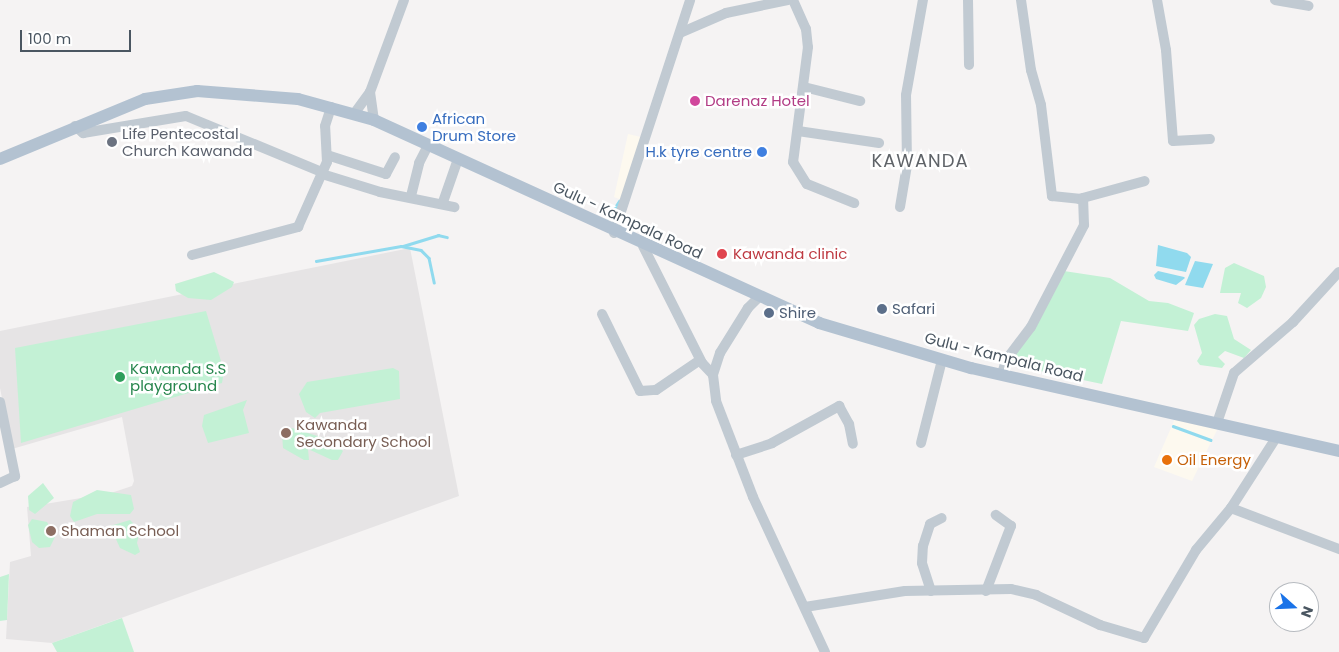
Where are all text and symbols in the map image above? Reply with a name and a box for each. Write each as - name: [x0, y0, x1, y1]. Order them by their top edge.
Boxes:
- scale bar: [22, 20, 134, 52]
- text: 100 m: [28, 28, 71, 49]
- place label: Darenaz Hotel: [705, 92, 810, 110]
- marker: Darenaz Hotel: [689, 95, 701, 107]
- place label: African Drum Store: [432, 109, 516, 144]
- marker: African Drum Store: [416, 121, 428, 133]
- place label: Life Pentecostal Church Kawanda: [122, 124, 253, 159]
- marker: Life Pentecostal Church Kawanda: [106, 136, 118, 148]
- place label: H.k tyre centre: [646, 143, 752, 161]
- marker: H.k tyre centre: [756, 146, 768, 158]
- district label: KAWANDA: [871, 150, 969, 172]
- street label: Gulu - Kampala Road: [551, 178, 705, 262]
- place label: Kawanda clinic: [733, 245, 847, 263]
- marker: Kawanda clinic: [715, 247, 729, 261]
- place label: Safari: [892, 300, 935, 318]
- marker: Safari: [876, 303, 888, 315]
- place label: Shire: [779, 304, 816, 322]
- marker: Shire: [763, 307, 775, 319]
- street label: Gulu - Kampala Road: [923, 329, 1085, 385]
- place label: Kawanda S.S playground: [130, 359, 226, 394]
- marker: Kawanda S.S playground: [114, 371, 126, 383]
- place label: Kawanda Secondary School: [296, 415, 431, 450]
- marker: Kawanda Secondary School: [280, 427, 292, 439]
- place label: Oil Energy: [1177, 451, 1251, 469]
- marker: Oil Energy: [1161, 454, 1173, 466]
- place label: Shaman School: [61, 522, 179, 540]
- marker: Shaman School: [45, 525, 57, 537]
- north arrow: [1269, 582, 1319, 632]
- text: N: [1296, 603, 1318, 620]

